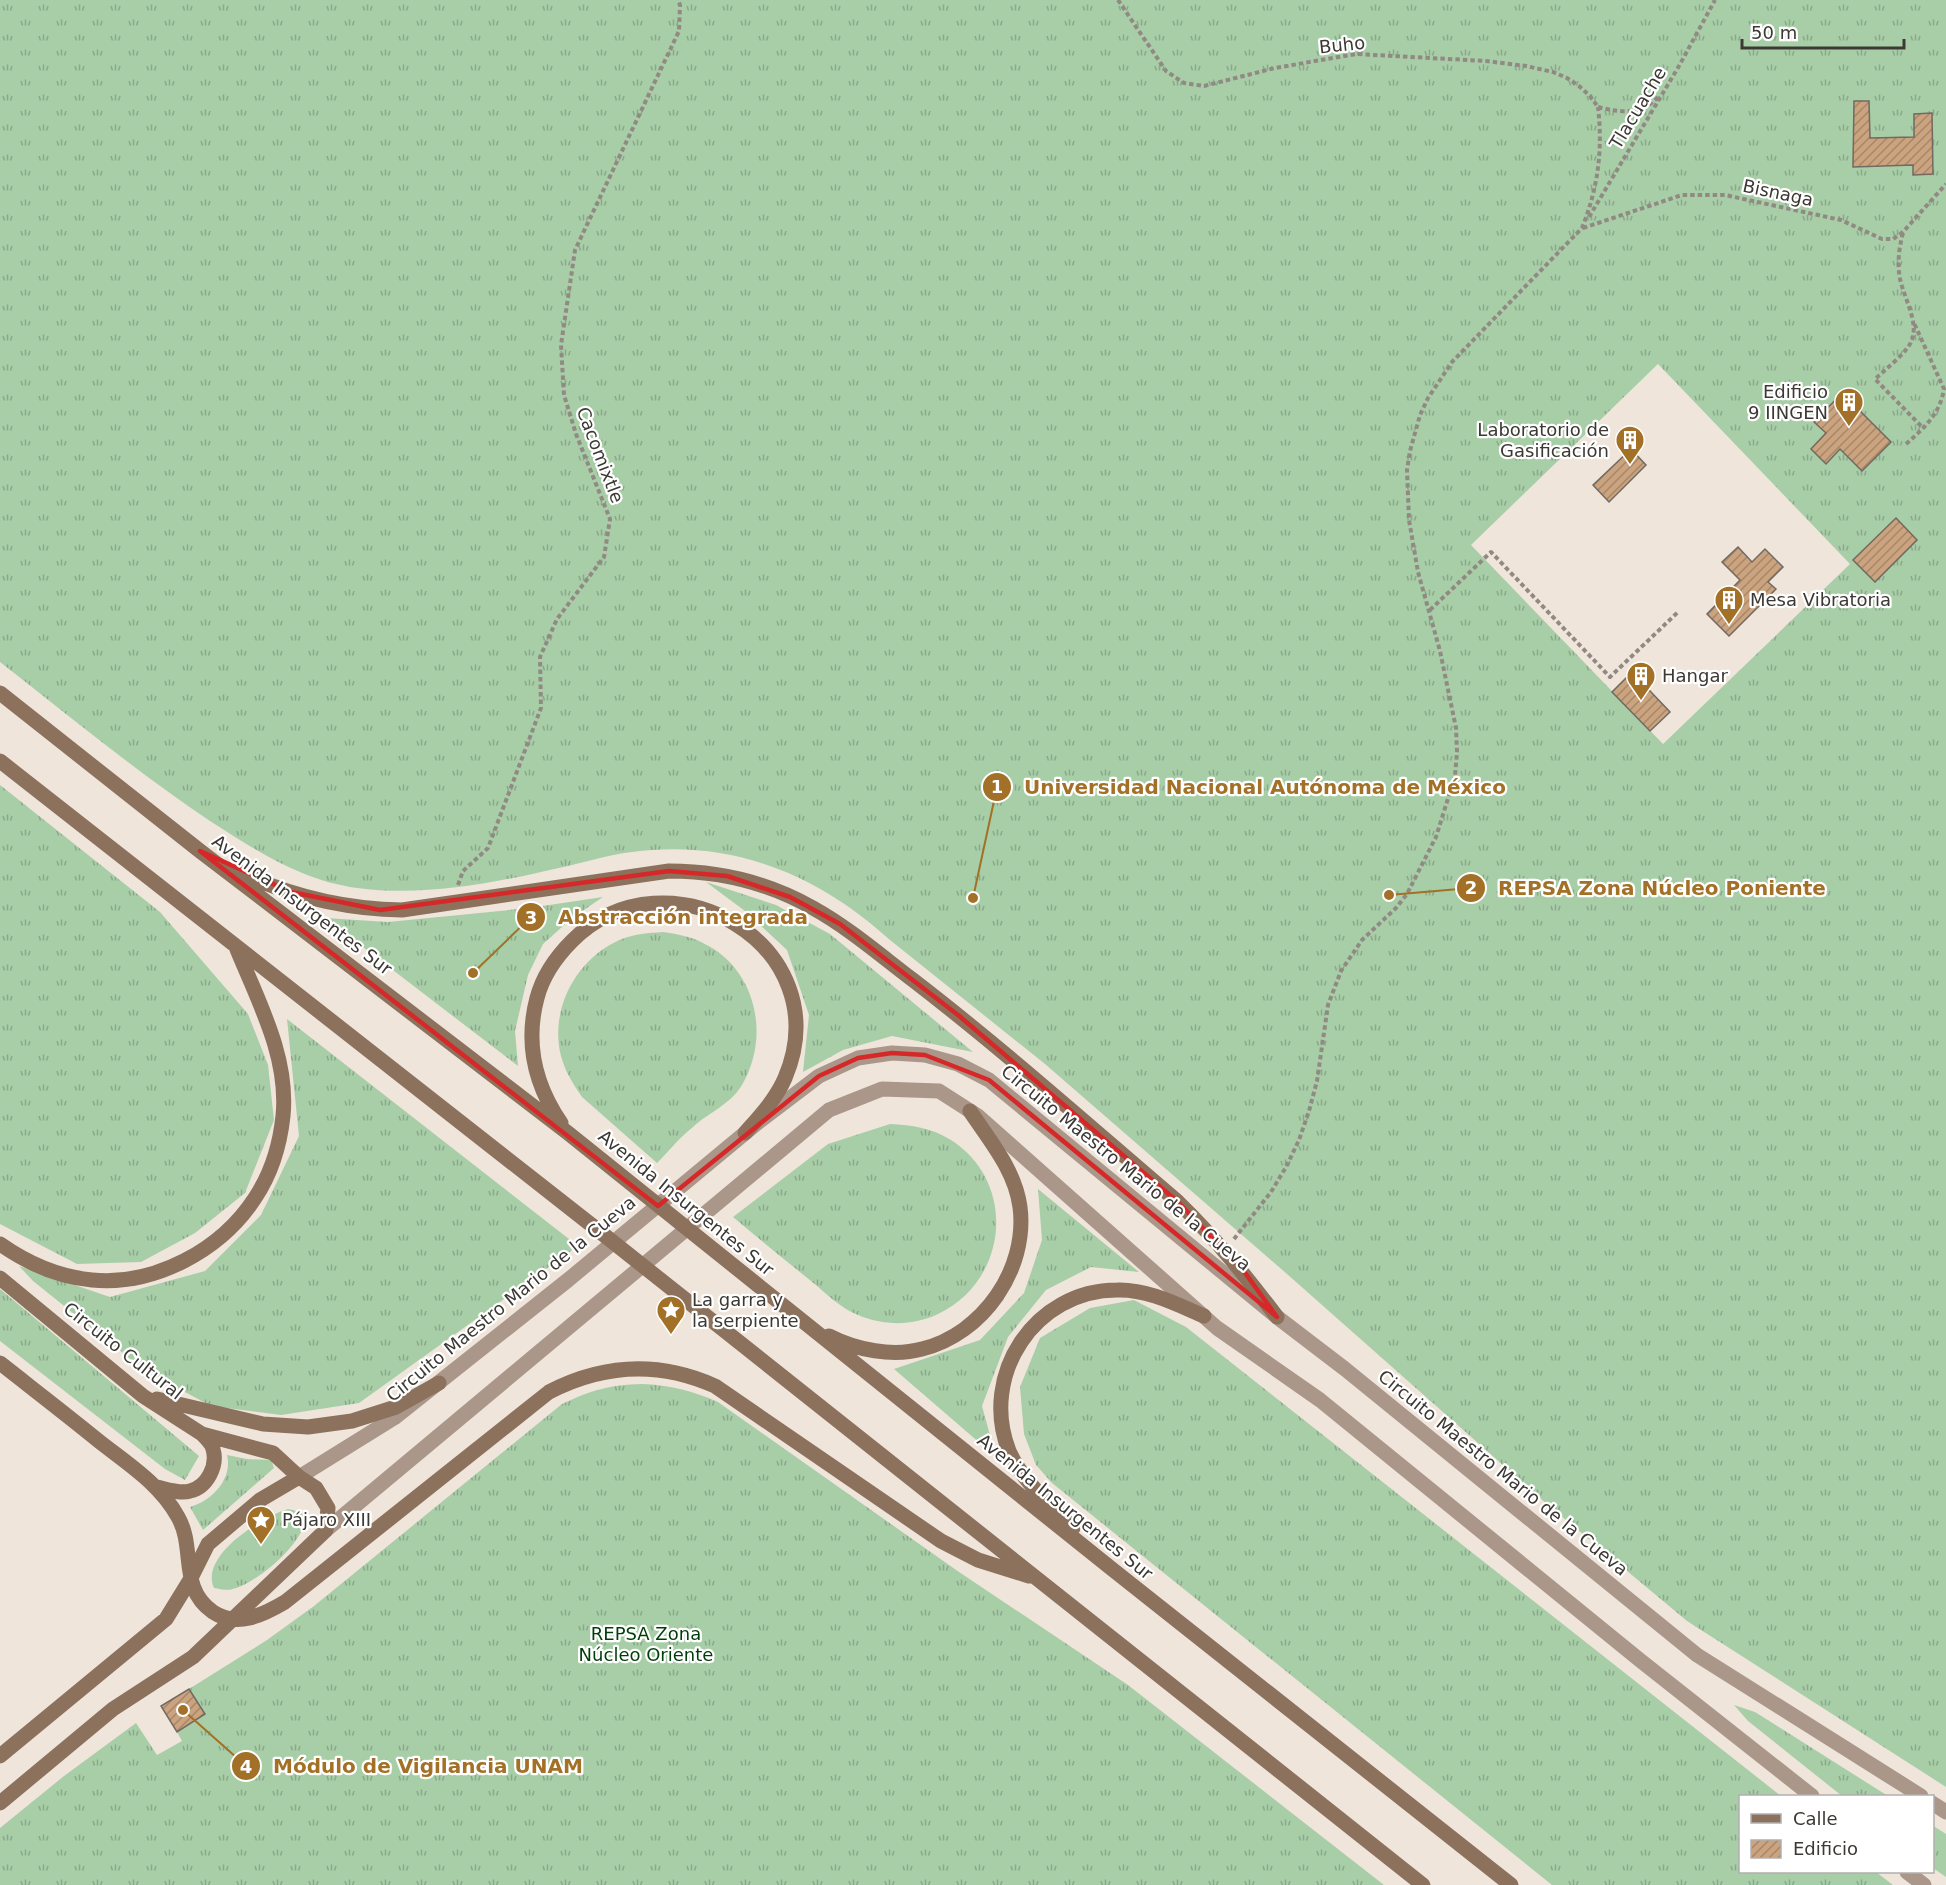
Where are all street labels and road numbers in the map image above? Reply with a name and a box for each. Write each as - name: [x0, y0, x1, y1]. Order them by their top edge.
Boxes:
- street label: Buho: [1318, 32, 1366, 57]
- street label: Tlacuache: [1604, 63, 1670, 153]
- street label: Bisnaga: [1741, 175, 1815, 210]
- street label: Cacomixtle: [573, 404, 628, 506]
- street label: Avenida Insurgentes Sur: [208, 830, 397, 979]
- street label: Circuito Maestro Mario de la Cueva: [997, 1060, 1255, 1275]
- street label: Avenida Insurgentes Sur: [594, 1125, 779, 1280]
- street label: Circuito Maestro Mario de la Cueva: [382, 1191, 640, 1406]
- street label: Circuito Cultural: [59, 1298, 187, 1404]
- street label: Circuito Maestro Mario de la Cueva: [1374, 1365, 1632, 1580]
- street label: Avenida Insurgentes Sur: [973, 1429, 1158, 1584]

